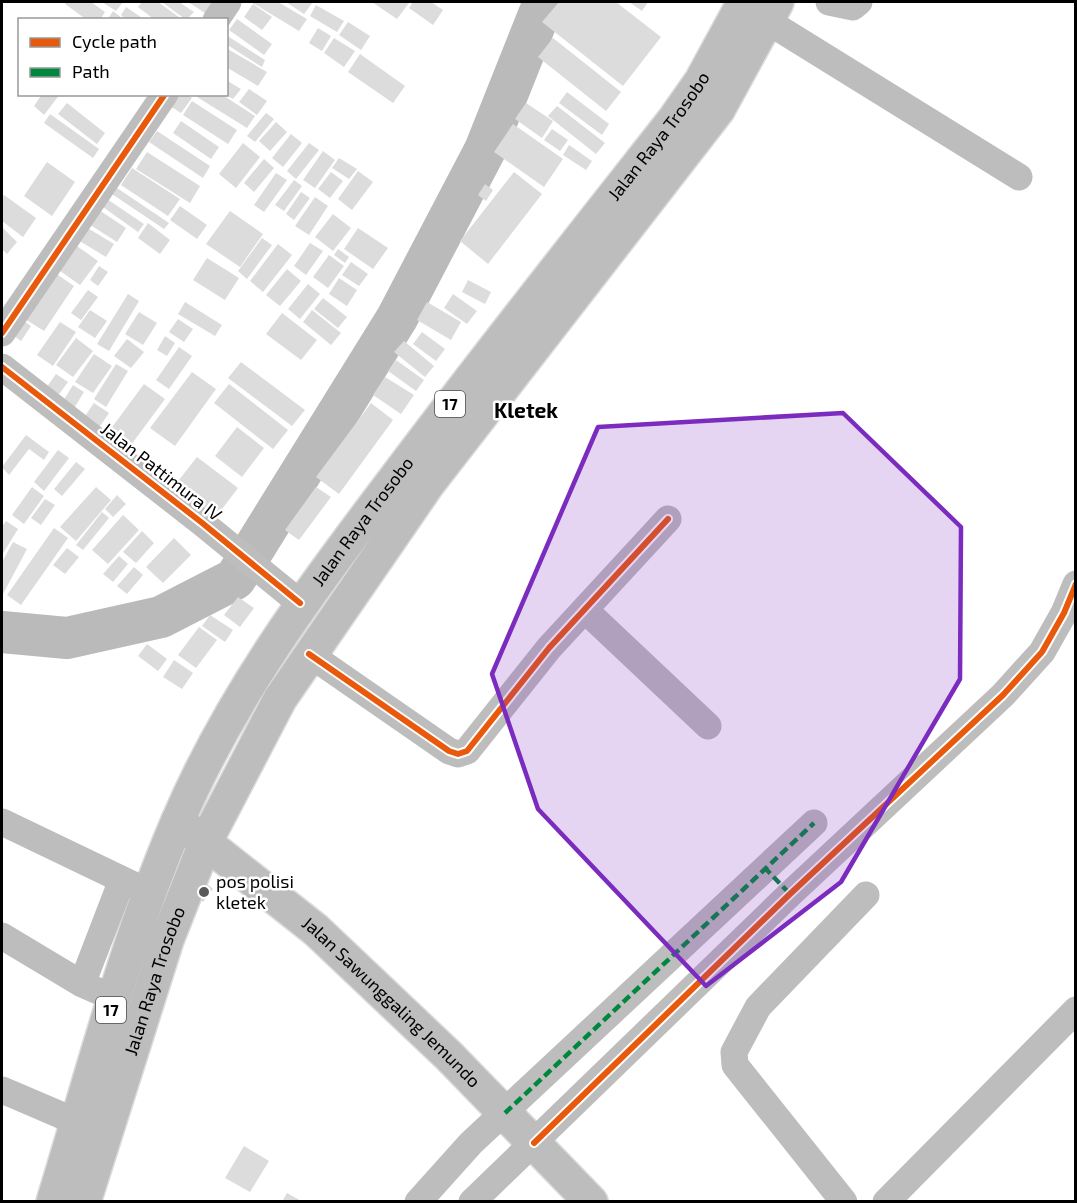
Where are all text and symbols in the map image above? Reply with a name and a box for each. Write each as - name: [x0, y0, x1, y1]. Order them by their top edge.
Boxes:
- legend: [18, 18, 228, 96]
- text: Cycle path: [72, 30, 157, 52]
- text: Path: [72, 60, 110, 82]
- street label: Jalan Raya Trosobo: [603, 68, 714, 205]
- road number: 17: [435, 391, 465, 417]
- district label: Kletek: [494, 397, 558, 422]
- street label: Jalan Pattimura IV: [97, 417, 226, 525]
- street label: Jalan Raya Trosobo: [307, 452, 418, 590]
- place label: pos polisi kletek: [216, 870, 294, 913]
- marker: pos polisi kletek: [197, 885, 211, 899]
- street label: Jalan Raya Trosobo: [119, 903, 189, 1058]
- street label: Jalan Sawunggaling Jemundo: [298, 911, 485, 1092]
- road number: 17: [96, 997, 126, 1023]

